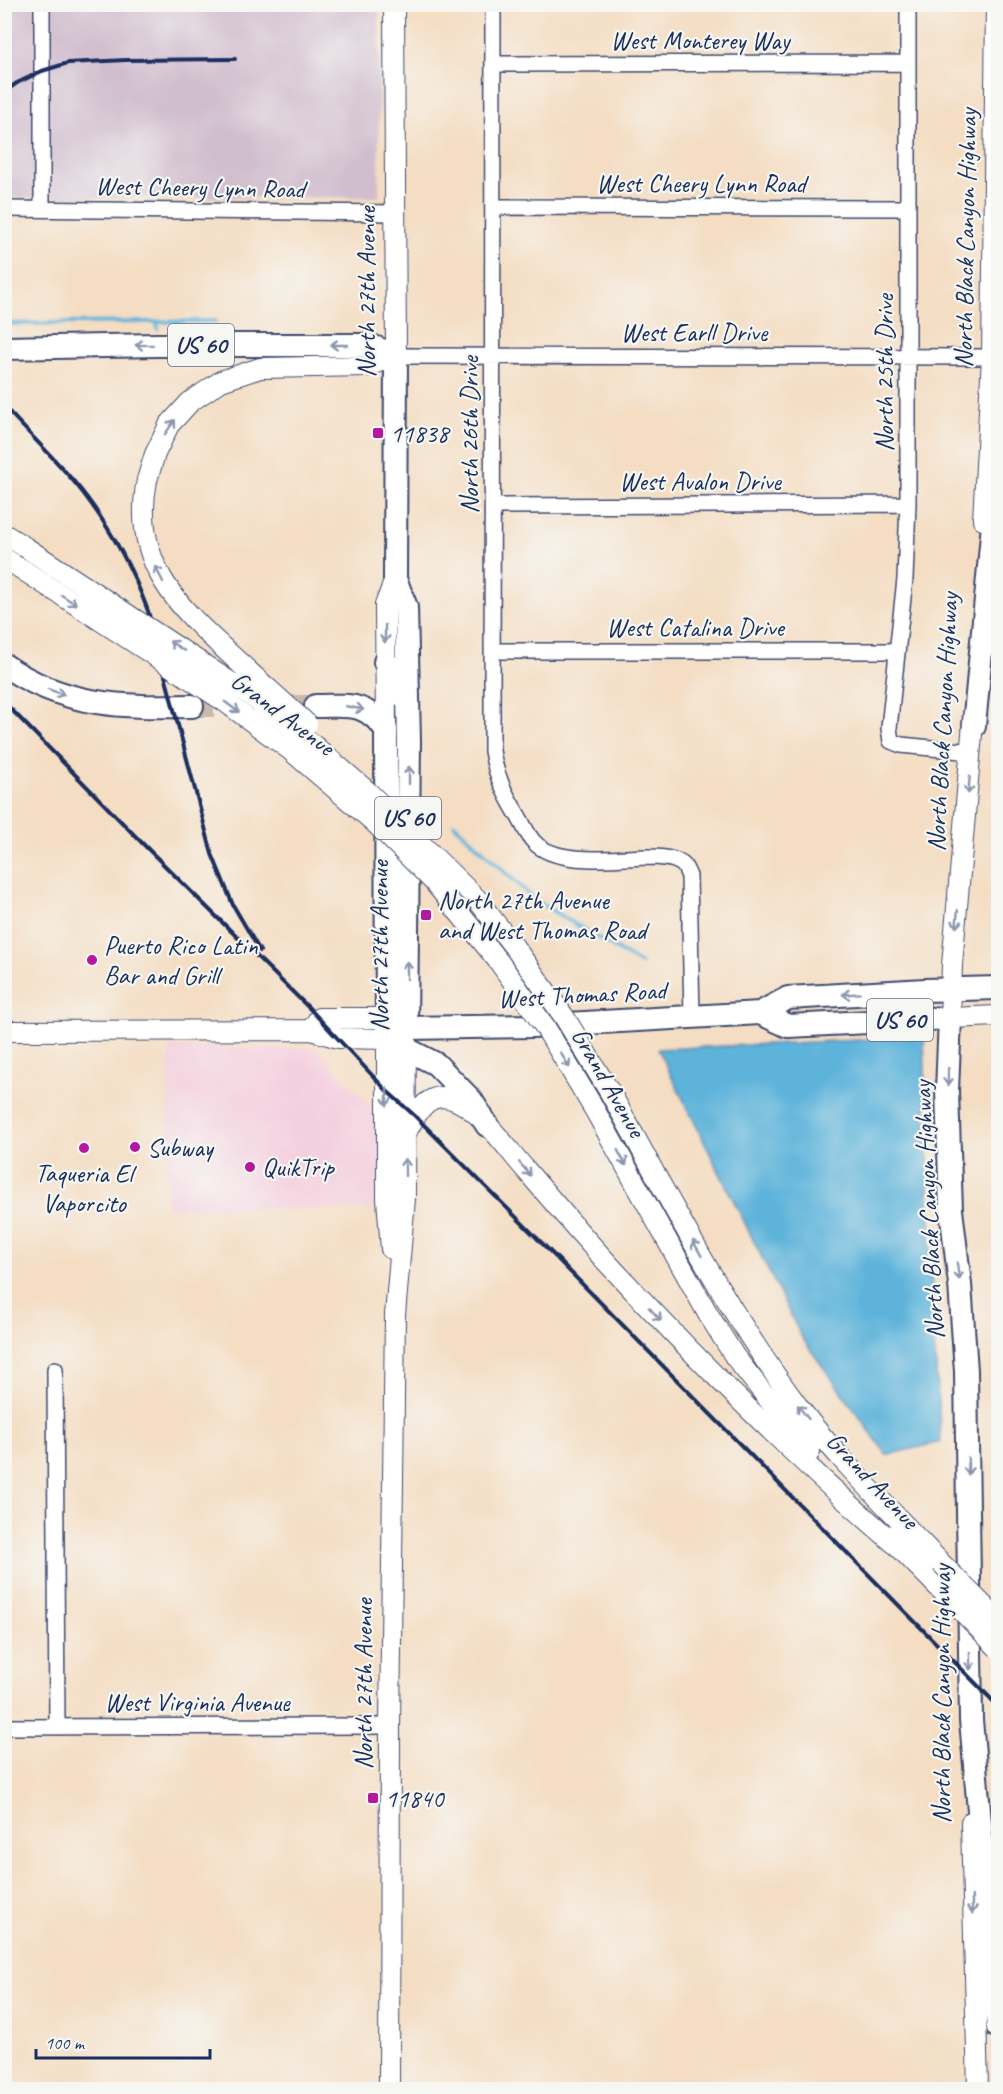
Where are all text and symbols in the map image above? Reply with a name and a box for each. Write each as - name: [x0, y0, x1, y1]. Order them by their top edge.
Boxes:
- street label: West Monterey Way: [611, 24, 792, 57]
- street label: North Black Canyon Highway: [947, 106, 984, 368]
- street label: West Cheery Lynn Road: [596, 167, 809, 200]
- street label: West Cheery Lynn Road: [95, 169, 309, 206]
- street label: North 27th Avenue: [350, 205, 383, 377]
- street label: North 25th Drive: [868, 293, 901, 452]
- street label: West Earll Drive: [621, 316, 769, 349]
- road number: US 60: [168, 324, 234, 366]
- one-way arrow: [330, 339, 350, 351]
- one-way arrow: [135, 340, 155, 351]
- street label: North 26th Drive: [453, 355, 486, 514]
- place label: 11838: [390, 417, 451, 450]
- one-way arrow: [163, 418, 176, 435]
- marker: 11838: [371, 426, 385, 440]
- street label: West Avalon Drive: [619, 465, 782, 498]
- one-way arrow: [153, 565, 165, 583]
- street label: North Black Canyon Highway: [919, 590, 966, 852]
- one-way arrow: [60, 594, 77, 606]
- street label: West Catalina Drive: [606, 611, 786, 644]
- one-way arrow: [379, 623, 391, 643]
- one-way arrow: [169, 640, 186, 652]
- street label: Grand Avenue: [224, 664, 343, 765]
- one-way arrow: [46, 688, 65, 699]
- one-way arrow: [224, 701, 240, 713]
- one-way arrow: [345, 703, 364, 714]
- one-way arrow: [403, 765, 415, 785]
- one-way arrow: [963, 774, 974, 794]
- road number: US 60: [375, 797, 441, 839]
- street label: North 27th Avenue: [363, 859, 396, 1031]
- place label: North 27th Avenue and West Thomas Road: [438, 884, 650, 947]
- marker: North 27th Avenue and West Thomas Road: [419, 908, 433, 922]
- one-way arrow: [951, 909, 962, 929]
- place label: Puerto Rico Latin Bar and Grill: [104, 929, 258, 992]
- marker: Puerto Rico Latin Bar and Grill: [85, 953, 99, 967]
- one-way arrow: [401, 960, 413, 980]
- street label: West Thomas Road: [497, 973, 671, 1015]
- one-way arrow: [841, 989, 861, 1000]
- road number: US 60: [867, 999, 933, 1041]
- street label: Grand Avenue: [564, 1022, 654, 1145]
- one-way arrow: [559, 1051, 571, 1068]
- one-way arrow: [942, 1066, 954, 1086]
- street label: North Black Canyon Highway: [905, 1078, 952, 1340]
- one-way arrow: [381, 1087, 393, 1107]
- place label: Subway: [147, 1131, 215, 1164]
- marker: Subway: [128, 1140, 142, 1154]
- marker: Taqueria El Vaporcito: [77, 1141, 91, 1155]
- one-way arrow: [616, 1149, 628, 1166]
- place label: QuikTrip: [262, 1151, 336, 1184]
- place label: Taqueria El Vaporcito: [35, 1157, 138, 1220]
- one-way arrow: [399, 1158, 411, 1178]
- marker: QuikTrip: [243, 1160, 257, 1174]
- one-way arrow: [518, 1161, 532, 1176]
- one-way arrow: [691, 1240, 703, 1257]
- one-way arrow: [953, 1261, 964, 1280]
- one-way arrow: [648, 1306, 662, 1321]
- one-way arrow: [796, 1404, 809, 1420]
- street label: Grand Avenue: [819, 1425, 928, 1538]
- one-way arrow: [962, 1455, 973, 1475]
- street label: North Black Canyon Highway: [925, 1562, 958, 1824]
- street label: North 27th Avenue: [347, 1597, 380, 1769]
- one-way arrow: [964, 1650, 976, 1670]
- street label: West Virginia Avenue: [104, 1686, 291, 1719]
- place label: 11840: [385, 1782, 446, 1815]
- marker: 11840: [366, 1791, 380, 1805]
- one-way arrow: [966, 1894, 978, 1914]
- scale bar: [36, 2022, 210, 2060]
- text: 100 m: [45, 2032, 86, 2054]

